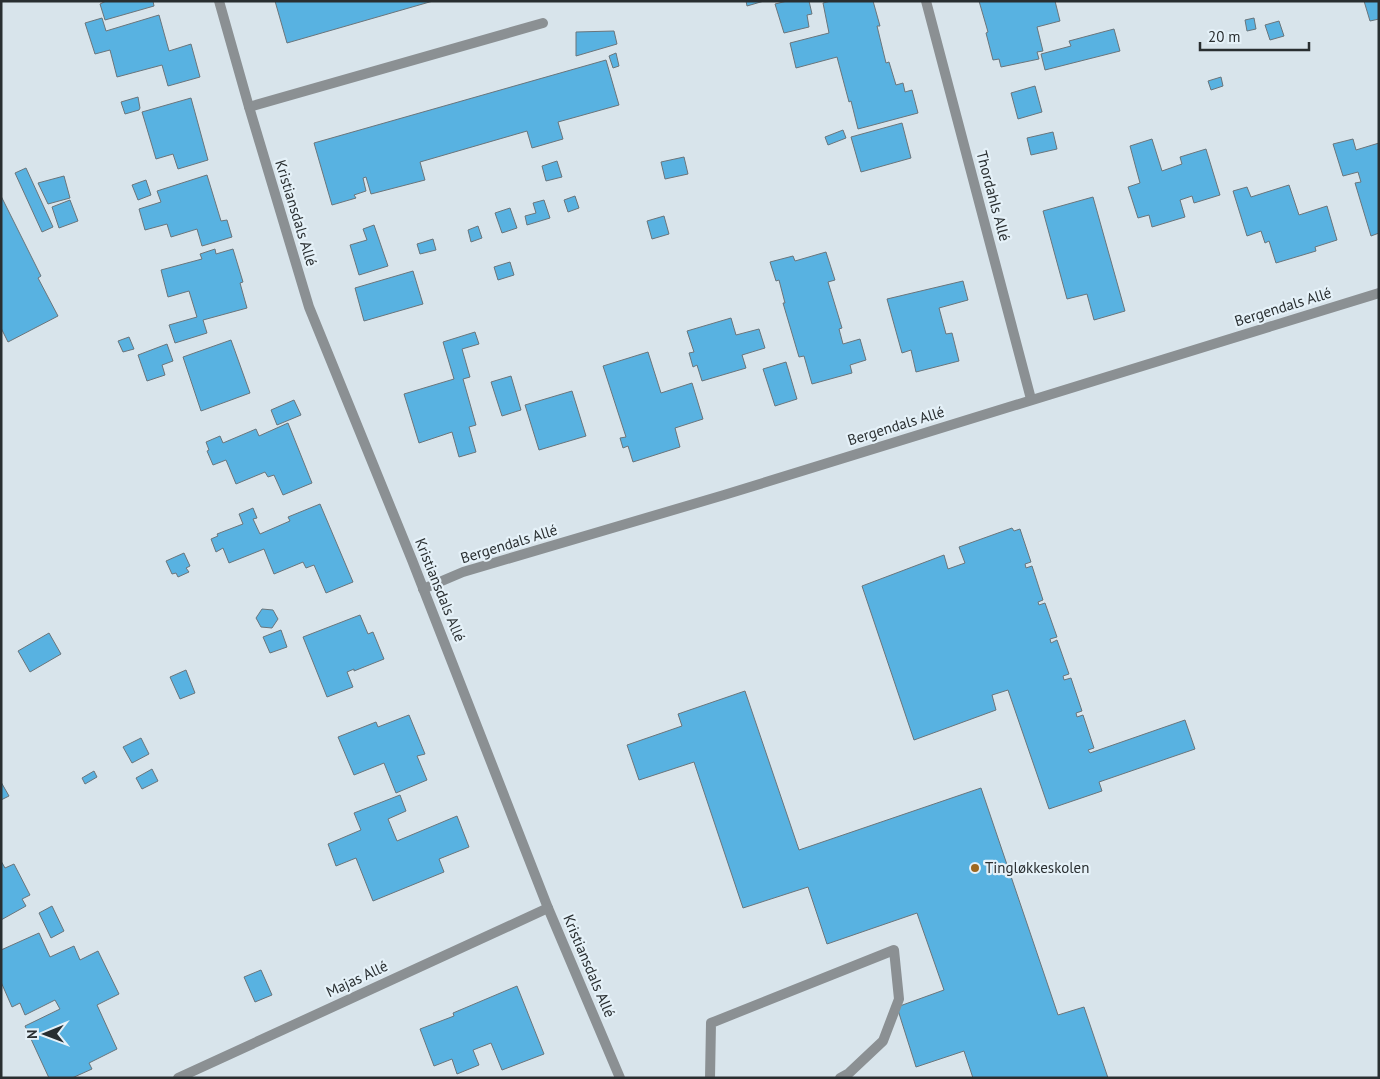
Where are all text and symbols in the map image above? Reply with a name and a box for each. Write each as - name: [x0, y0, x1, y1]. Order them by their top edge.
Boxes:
- scale bar: [1200, 20, 1309, 52]
- text: 20 m: [1208, 27, 1241, 46]
- street label: Thordahls Allé: [972, 149, 1015, 243]
- street label: Kristiansdals Allé: [271, 157, 322, 268]
- street label: Bergendals Allé: [1232, 283, 1334, 330]
- street label: Bergendals Allé: [845, 402, 947, 449]
- street label: Bergendals Allé: [458, 520, 560, 567]
- street label: Kristiansdals Allé: [411, 535, 470, 644]
- place label: Tingløkkeskolen: [985, 858, 1089, 877]
- marker: Tingløkkeskolen: [969, 862, 981, 874]
- street label: Kristiansdals Allé: [559, 911, 620, 1020]
- street label: Majas Allé: [323, 956, 391, 1001]
- north arrow: [20, 1009, 70, 1059]
- text: N: [23, 1029, 41, 1039]

